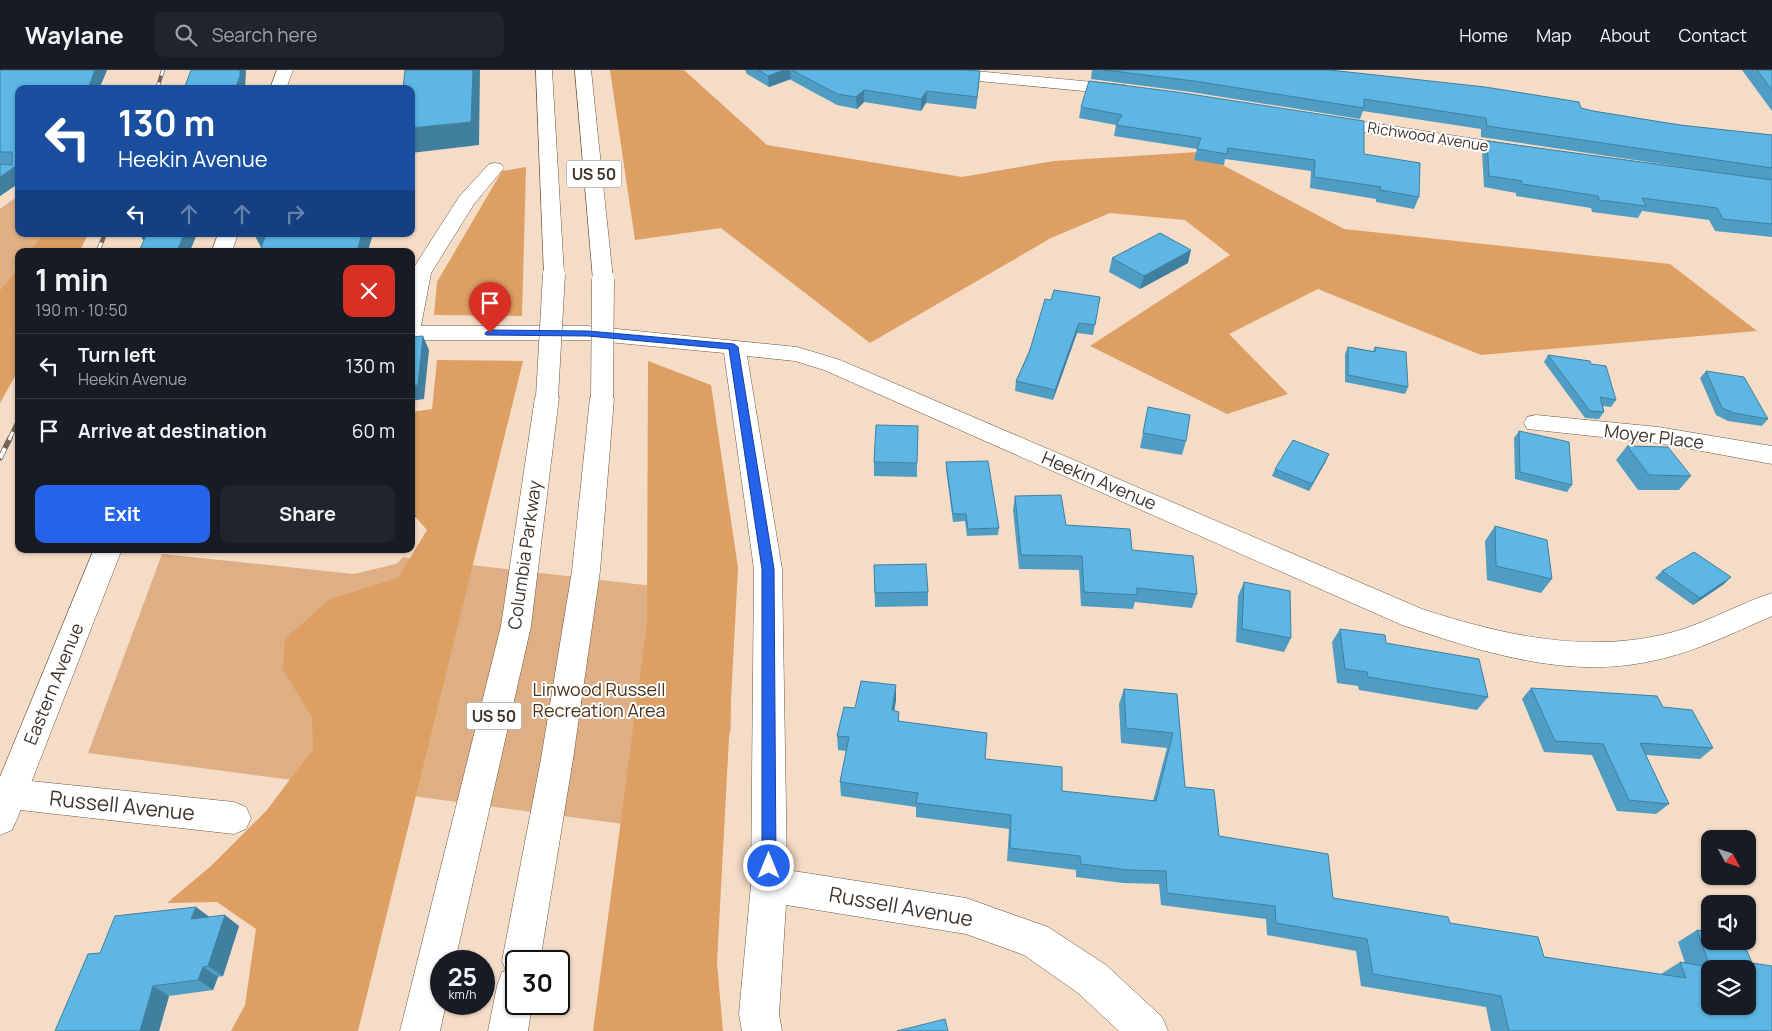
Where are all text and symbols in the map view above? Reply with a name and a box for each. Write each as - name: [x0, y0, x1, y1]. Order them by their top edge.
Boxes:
- search box: [154, 12, 504, 57]
- text: Waylane: [25, 18, 124, 51]
- icon: search: [172, 21, 200, 49]
- text: Search here: [212, 22, 317, 48]
- text: Home: [1459, 23, 1508, 47]
- text: Map: [1536, 23, 1572, 47]
- text: About: [1600, 23, 1650, 47]
- text: Contact: [1678, 23, 1747, 47]
- text: 130 m: [118, 99, 215, 147]
- icon: left: [35, 105, 100, 170]
- street label: Richwood Avenue: [1366, 117, 1490, 156]
- text: Heekin Avenue: [118, 144, 268, 174]
- road number: US 50: [566, 160, 622, 188]
- icon: left: [122, 200, 150, 228]
- icon: ahead: [175, 200, 203, 228]
- icon: ahead: [228, 200, 256, 228]
- icon: right: [281, 200, 309, 228]
- text: 1 min: [35, 259, 108, 300]
- button: close: [343, 265, 395, 317]
- pin: [469, 282, 511, 333]
- icon: arrive: [476, 289, 504, 317]
- text: 190 m · 10:50: [35, 299, 128, 321]
- text: Turn left: [78, 342, 156, 368]
- icon: left: [35, 352, 63, 380]
- text: 130 m: [346, 353, 395, 379]
- text: Heekin Avenue: [78, 368, 187, 390]
- icon: arrive: [35, 417, 63, 445]
- text: Arrive at destination: [78, 418, 267, 444]
- text: 60 m: [352, 418, 395, 444]
- street label: Moyer Place: [1603, 418, 1705, 454]
- street label: Heekin Avenue: [1038, 445, 1160, 515]
- street label: Columbia Parkway: [502, 478, 546, 631]
- button: Exit: [35, 485, 210, 543]
- button: Share: [220, 485, 395, 543]
- street label: Eastern Avenue: [18, 619, 88, 748]
- park label: Linwood Russell Recreation Area: [533, 677, 665, 722]
- road number: US 50: [466, 702, 522, 729]
- street label: Russell Avenue: [48, 783, 196, 827]
- north arrow: [1701, 830, 1756, 885]
- map controls: [1701, 830, 1756, 1015]
- position arrow: [742, 839, 794, 891]
- street label: Russell Avenue: [827, 880, 975, 932]
- button: sound: [1701, 895, 1756, 950]
- speed limit sign: 30: [505, 950, 570, 1015]
- text: 25: [448, 959, 477, 994]
- button: layers: [1701, 960, 1756, 1015]
- text: km/h: [449, 986, 476, 1003]

